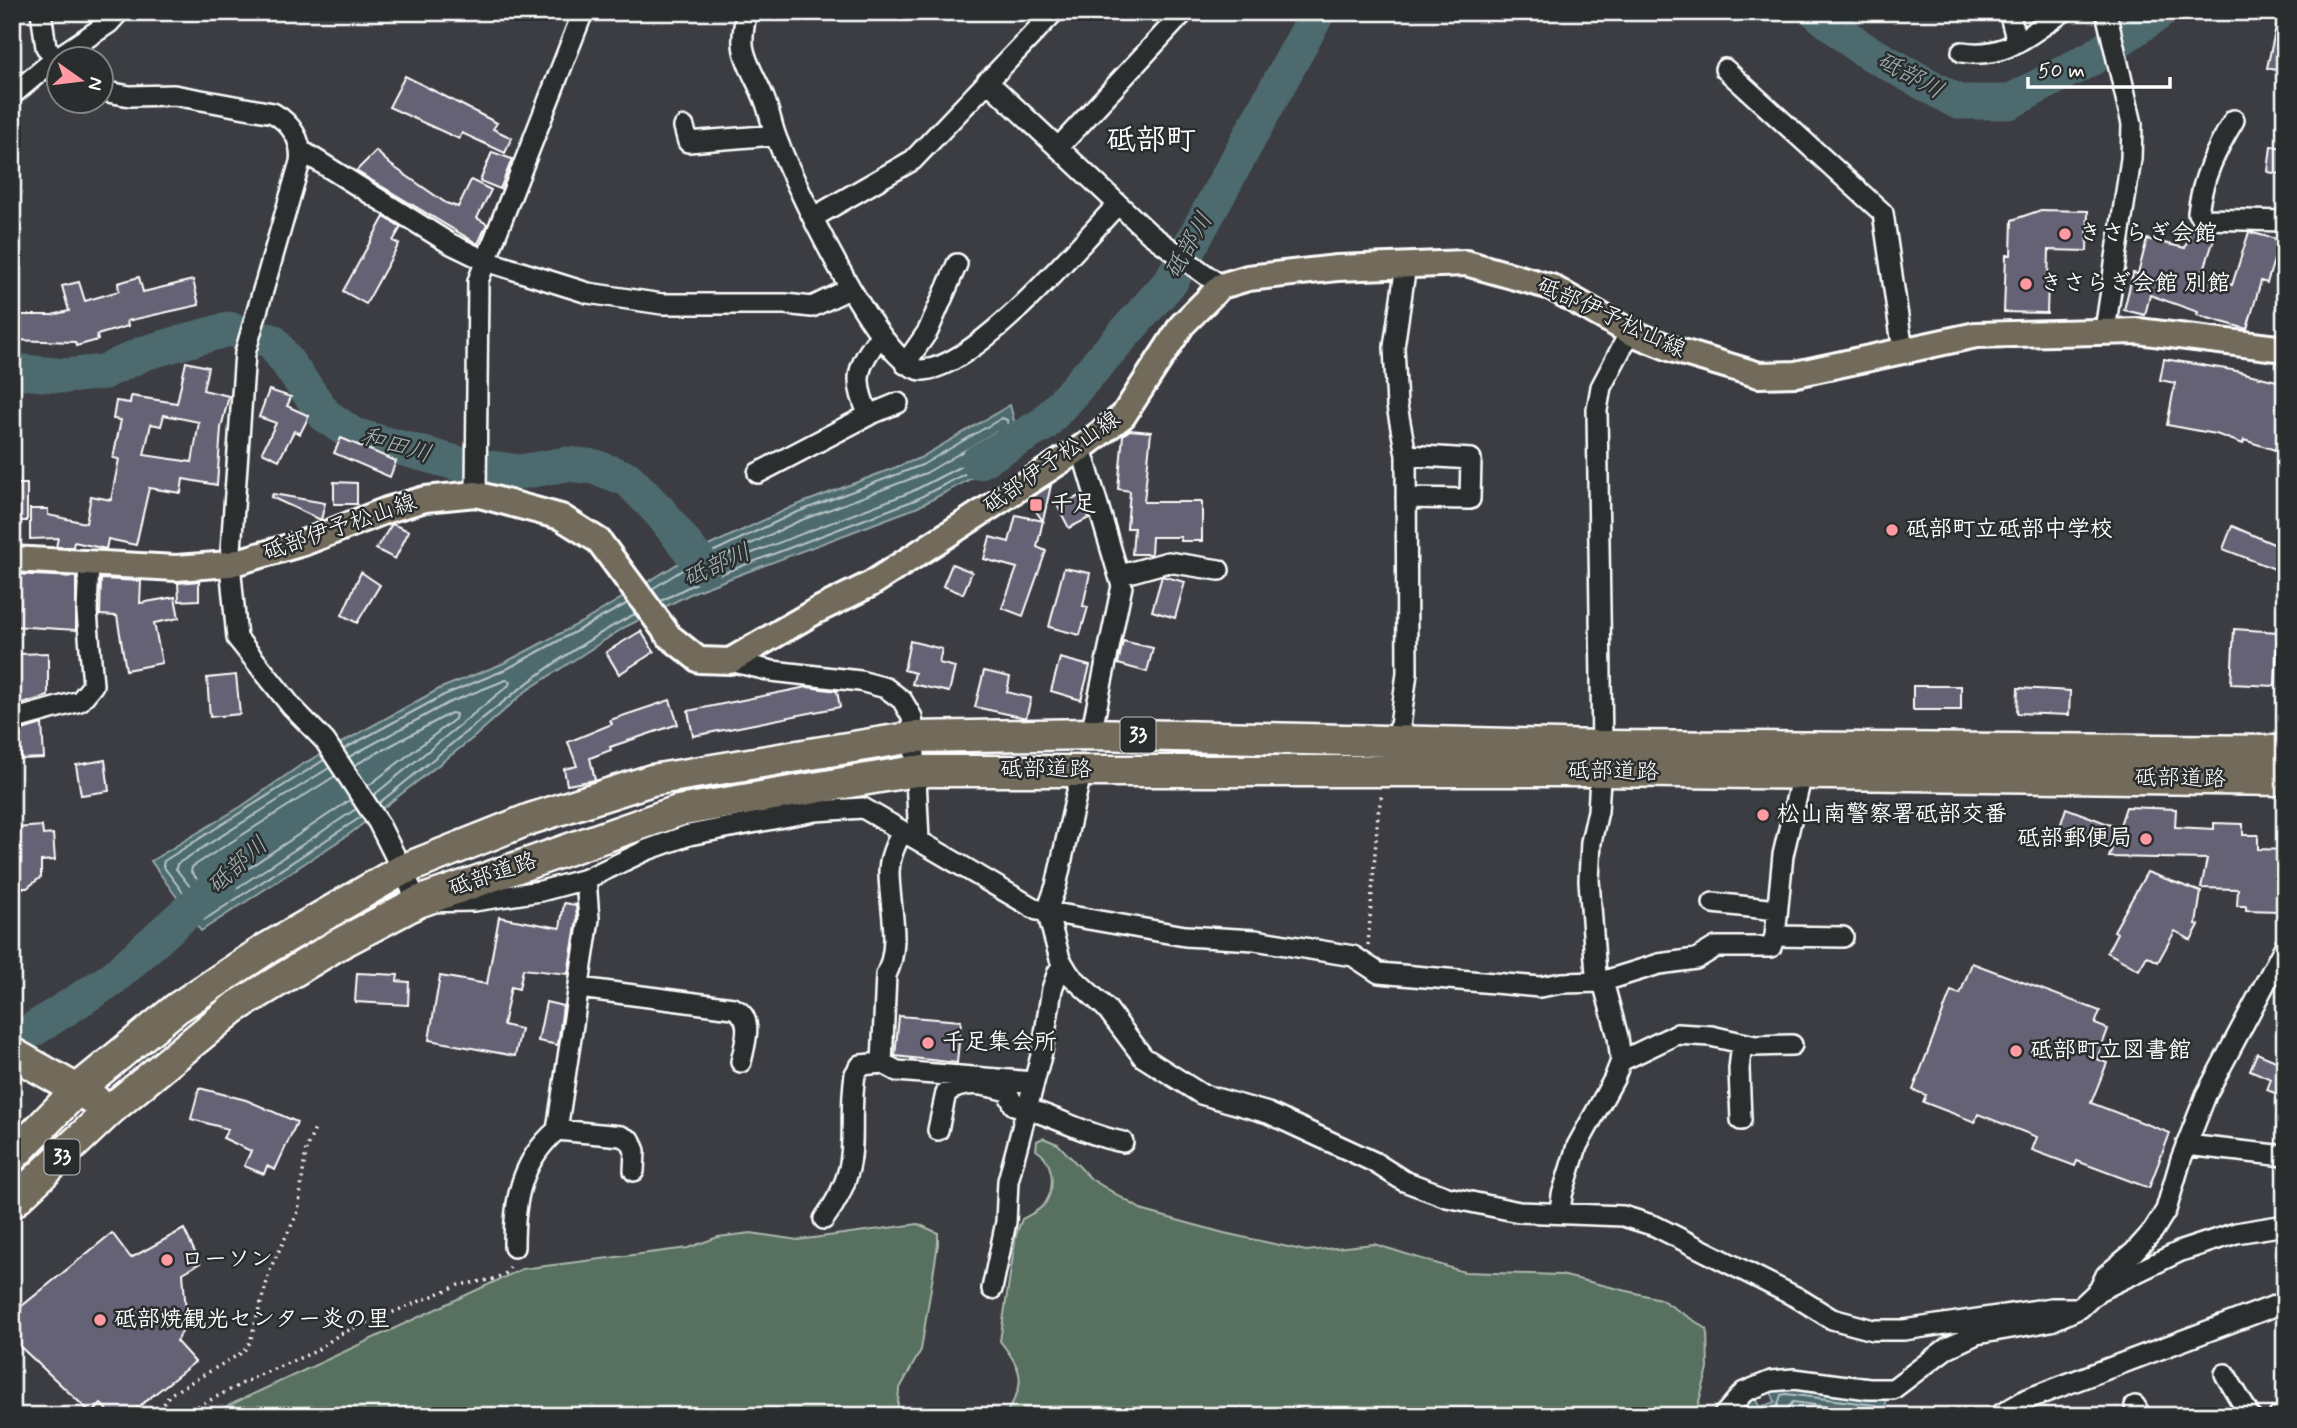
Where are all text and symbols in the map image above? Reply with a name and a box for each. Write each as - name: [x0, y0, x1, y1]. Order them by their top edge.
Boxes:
- water label: 砥部川: [1871, 45, 1949, 107]
- north arrow: [46, 46, 116, 116]
- scale bar: [2028, 46, 2169, 90]
- text: 50 m: [2038, 57, 2085, 85]
- text: N: [81, 75, 109, 93]
- district label: 砥部町: [1106, 121, 1196, 160]
- water label: 砥部川: [1158, 207, 1220, 285]
- place label: きさらぎ会館: [2079, 219, 2217, 249]
- marker: きさらぎ会館: [2057, 226, 2073, 242]
- place label: きさらぎ会館 別館: [2040, 269, 2230, 299]
- street label: 砥部伊予松山線: [1532, 270, 1690, 366]
- marker: きさらぎ会館 別館: [2018, 276, 2034, 292]
- street label: 砥部伊予松山線: [977, 405, 1127, 521]
- water label: 和田川: [357, 421, 435, 471]
- street label: 砥部伊予松山線: [259, 488, 421, 568]
- place label: 千足: [1050, 490, 1096, 520]
- marker: 千足: [1028, 497, 1044, 513]
- place label: 砥部町立砥部中学校: [1906, 515, 2113, 545]
- marker: 砥部町立砥部中学校: [1884, 522, 1900, 538]
- water label: 砥部川: [678, 537, 756, 595]
- road number: 33: [1120, 718, 1156, 752]
- street label: 砥部道路: [1000, 755, 1092, 785]
- street label: 砥部道路: [1567, 756, 1659, 788]
- street label: 砥部道路: [2134, 763, 2226, 795]
- place label: 松山南警察署砥部交番: [1777, 800, 2007, 830]
- marker: 松山南警察署砥部交番: [1755, 807, 1771, 823]
- place label: 砥部郵便局: [2017, 824, 2132, 854]
- water label: 砥部川: [201, 830, 275, 902]
- marker: 砥部郵便局: [2138, 831, 2154, 847]
- street label: 砥部道路: [445, 846, 541, 904]
- place label: 千足集会所: [942, 1028, 1057, 1058]
- marker: 千足集会所: [920, 1035, 936, 1051]
- place label: 砥部町立図書館: [2030, 1036, 2191, 1066]
- marker: 砥部町立図書館: [2008, 1043, 2024, 1059]
- road number: 33: [44, 1140, 80, 1174]
- place label: ローソン: [181, 1245, 273, 1275]
- marker: ローソン: [159, 1252, 175, 1268]
- place label: 砥部焼観光センター炎の里: [114, 1305, 390, 1335]
- marker: 砥部焼観光センター炎の里: [92, 1312, 108, 1328]

